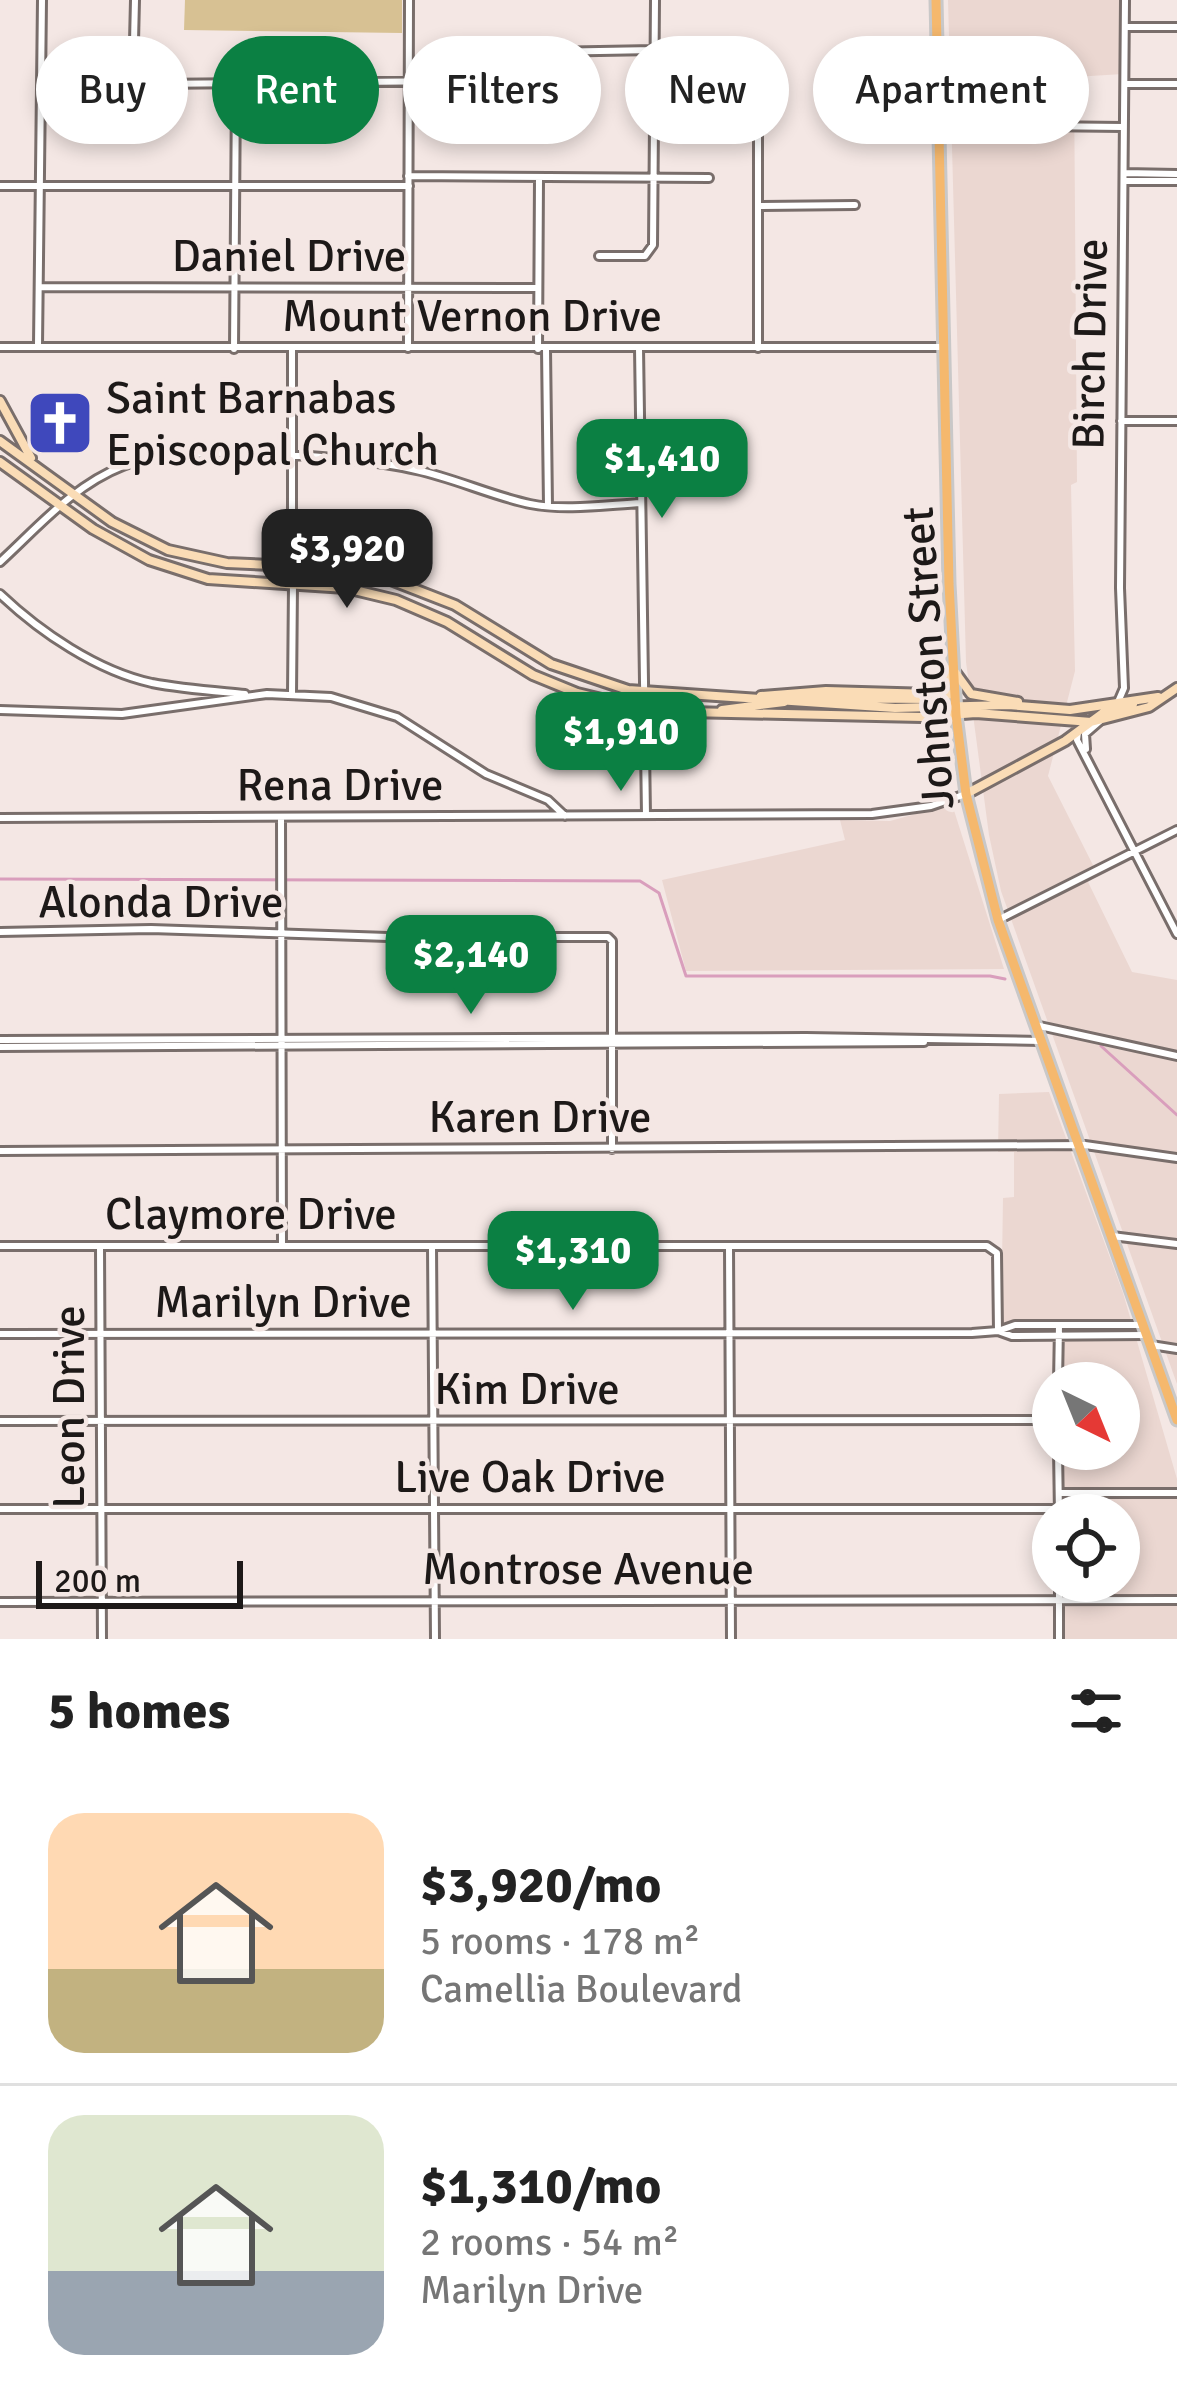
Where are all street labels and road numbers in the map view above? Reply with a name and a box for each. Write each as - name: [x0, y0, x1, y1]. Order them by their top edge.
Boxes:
- street label: Daniel Drive: [172, 229, 406, 284]
- street label: Birch Drive: [1061, 238, 1120, 450]
- street label: Mount Vernon Drive: [282, 289, 662, 344]
- street label: Johnston Street: [891, 505, 966, 811]
- street label: Rena Drive: [237, 758, 443, 813]
- street label: Alonda Drive: [39, 875, 284, 930]
- street label: Karen Drive: [429, 1090, 651, 1145]
- street label: Claymore Drive: [105, 1187, 397, 1242]
- street label: Marilyn Drive: [154, 1275, 412, 1330]
- street label: Leon Drive: [42, 1305, 97, 1509]
- street label: Kim Drive: [434, 1362, 620, 1417]
- street label: Live Oak Drive: [394, 1450, 666, 1505]
- street label: Montrose Avenue: [422, 1542, 754, 1597]

